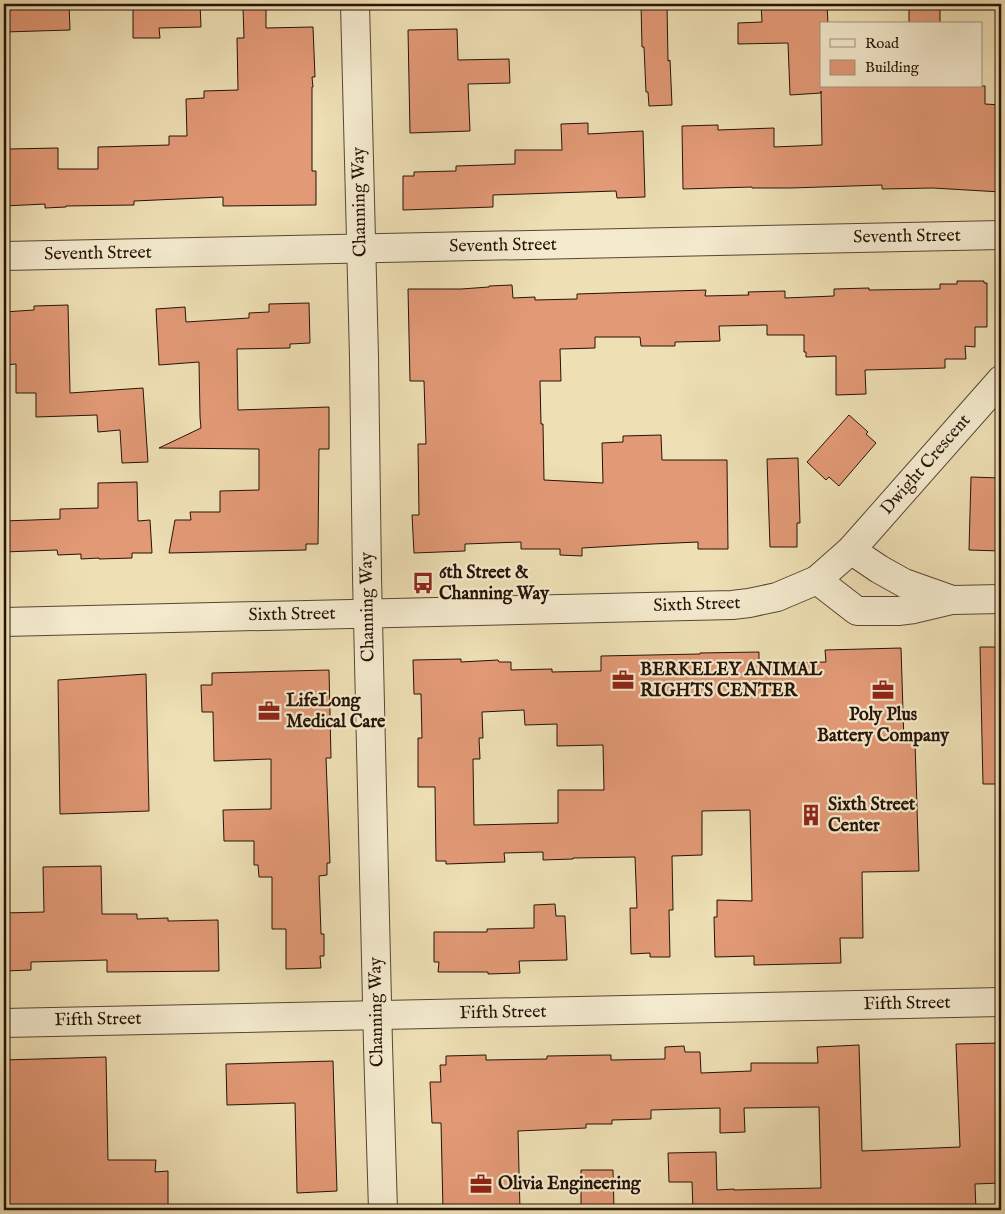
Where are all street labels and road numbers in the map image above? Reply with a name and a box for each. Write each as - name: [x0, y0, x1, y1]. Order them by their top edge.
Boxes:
- street label: Channing Way: [348, 147, 372, 257]
- street label: Seventh Street: [853, 225, 961, 249]
- street label: Seventh Street: [449, 234, 557, 258]
- street label: Seventh Street: [44, 242, 152, 266]
- street label: Dwight Crescent: [876, 410, 976, 520]
- street label: Channing Way: [356, 552, 380, 662]
- street label: Sixth Street: [653, 592, 741, 618]
- street label: Sixth Street: [248, 603, 336, 627]
- street label: Channing Way: [365, 957, 389, 1067]
- street label: Fifth Street: [863, 992, 951, 1016]
- street label: Fifth Street: [459, 1001, 547, 1025]
- street label: Fifth Street: [54, 1008, 142, 1032]

